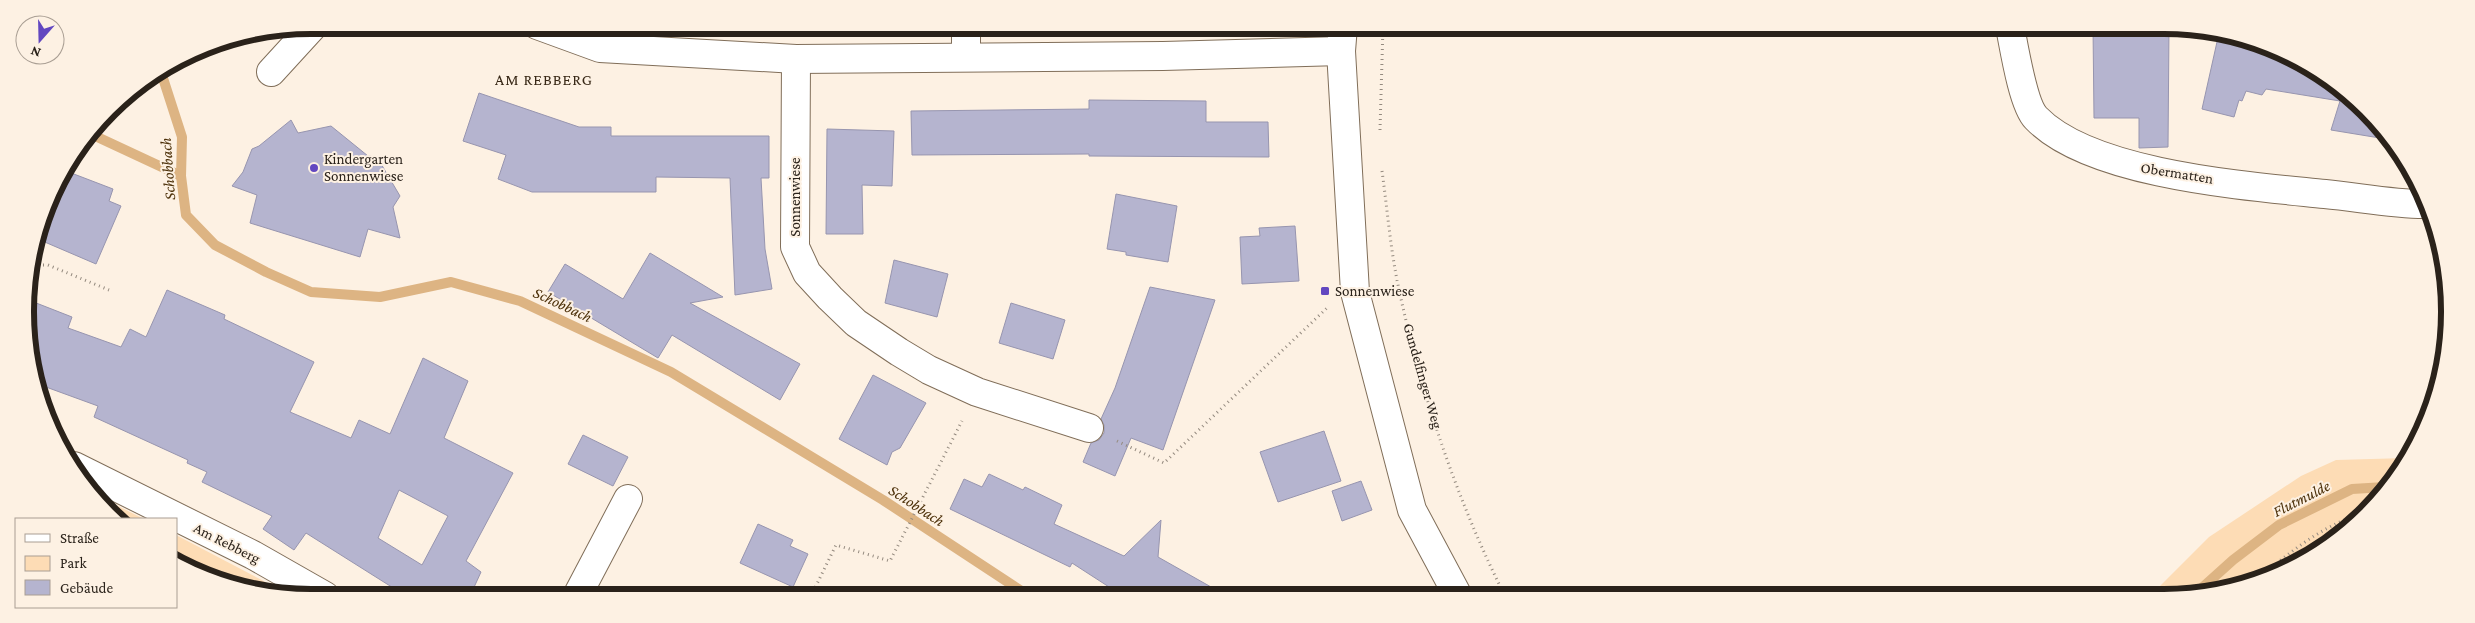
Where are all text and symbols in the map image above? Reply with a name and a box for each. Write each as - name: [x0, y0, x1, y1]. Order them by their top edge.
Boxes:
- north arrow: [15, 15, 65, 65]
- text: N: [28, 43, 43, 61]
- district label: AM REBBERG: [495, 71, 593, 88]
- water label: Schobbach: [157, 137, 178, 201]
- place label: Kindergarten Sonnenwiese: [324, 151, 404, 184]
- street label: Sonnenwiese: [787, 157, 803, 237]
- street label: Obermatten: [2140, 159, 2214, 187]
- marker: Kindergarten Sonnenwiese: [308, 162, 320, 174]
- place label: Sonnenwiese: [1335, 283, 1415, 299]
- water label: Schobbach: [531, 284, 595, 326]
- marker: Sonnenwiese: [1319, 285, 1331, 297]
- street label: Gundelfinger Weg: [1399, 321, 1446, 431]
- water label: Flutmulde: [2270, 477, 2333, 520]
- water label: Schobbach: [886, 481, 948, 530]
- legend: [15, 518, 178, 608]
- street label: Am Rebberg: [191, 519, 263, 567]
- text: Straße: [60, 530, 99, 546]
- text: Park: [60, 555, 87, 571]
- text: Gebäude: [60, 580, 114, 596]

